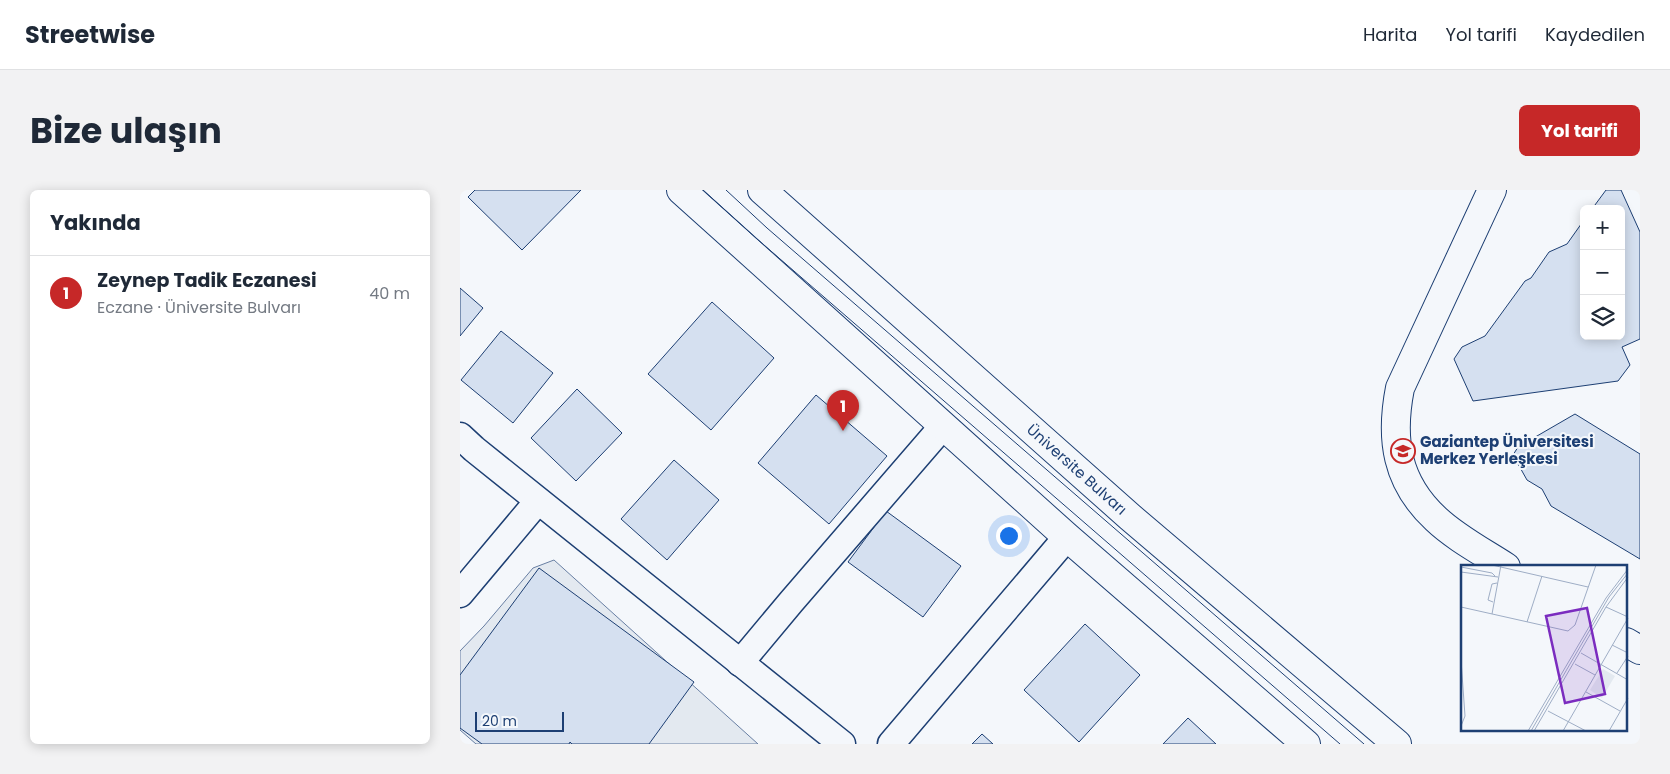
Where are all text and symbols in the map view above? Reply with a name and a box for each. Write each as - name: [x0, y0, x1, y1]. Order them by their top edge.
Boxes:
- text: Streetwise: [25, 18, 155, 51]
- text: Harita: [1363, 22, 1417, 47]
- text: Yol tarifi: [1445, 22, 1517, 47]
- text: Kaydedilen: [1545, 22, 1645, 47]
- button: Yol tarifi: [1519, 105, 1640, 156]
- text: Bize ulaşın: [30, 106, 222, 155]
- map controls: [1580, 205, 1625, 340]
- button: +: [1580, 205, 1625, 250]
- text: Yakında: [50, 208, 141, 237]
- button: −: [1580, 250, 1625, 295]
- text: Zeynep Tadik Eczanesi: [97, 267, 317, 294]
- text: 1: [63, 282, 69, 305]
- text: 40 m: [369, 282, 410, 305]
- button: layers: [1580, 295, 1625, 340]
- text: Eczane · Üniversite Bulvarı: [97, 296, 301, 319]
- pin: 1: [827, 390, 859, 431]
- street label: Üniversite Bulvarı: [1022, 419, 1132, 519]
- place label: Gaziantep Üniversitesi Merkez Yerleşkesi: [1420, 431, 1594, 469]
- school or university icon: Gaziantep Üniversitesi Merkez Yerleşkesi: [1390, 438, 1416, 464]
- your location: [996, 523, 1022, 549]
- inset map: [1461, 565, 1628, 732]
- scale bar: [475, 709, 564, 732]
- text: 20 m: [482, 711, 517, 731]

